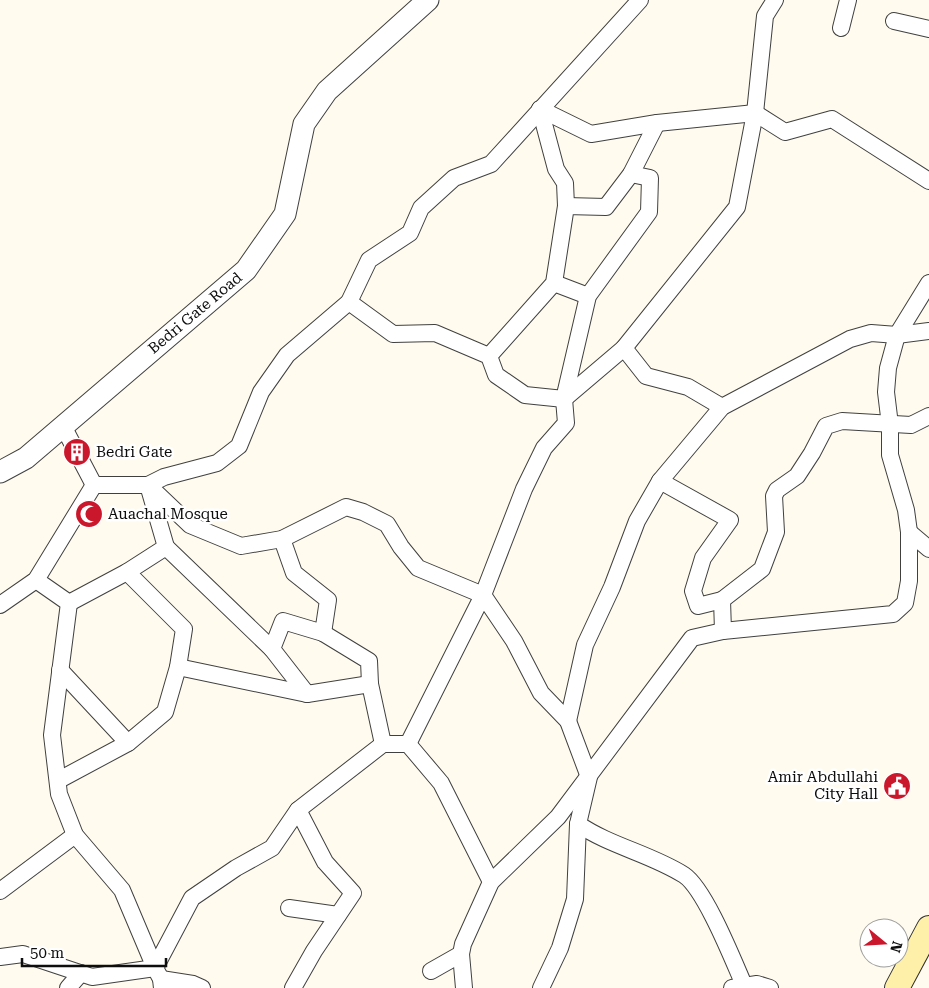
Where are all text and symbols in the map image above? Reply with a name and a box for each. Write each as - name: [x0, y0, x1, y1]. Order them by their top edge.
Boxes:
- street label: Bedri Gate Road: [144, 268, 246, 357]
- building icon: Bedri Gate: [62, 437, 92, 467]
- place label: Bedri Gate: [96, 443, 172, 461]
- mosque icon: Auachal Mosque: [74, 499, 104, 529]
- place label: Auachal Mosque: [108, 505, 228, 523]
- place label: Amir Abdullahi City Hall: [768, 768, 878, 803]
- public building icon: Amir Abdullahi City Hall: [882, 771, 912, 801]
- north arrow: [859, 918, 909, 968]
- scale bar: [22, 936, 166, 968]
- text: N: [887, 939, 906, 955]
- text: 50 m: [30, 944, 65, 962]

